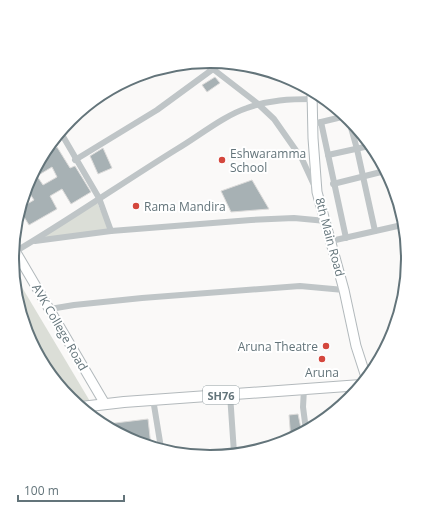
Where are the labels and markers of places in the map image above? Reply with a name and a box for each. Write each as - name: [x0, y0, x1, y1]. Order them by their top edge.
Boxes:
- place label: Eshwaramma School: [230, 145, 306, 176]
- marker: Eshwaramma School: [217, 155, 227, 165]
- place label: Rama Mandira: [144, 198, 226, 215]
- marker: Rama Mandira: [131, 201, 141, 211]
- place label: Aruna Theatre: [238, 338, 318, 355]
- marker: Aruna Theatre: [321, 341, 331, 351]
- marker: Aruna: [317, 354, 327, 364]
- place label: Aruna: [305, 364, 339, 381]

